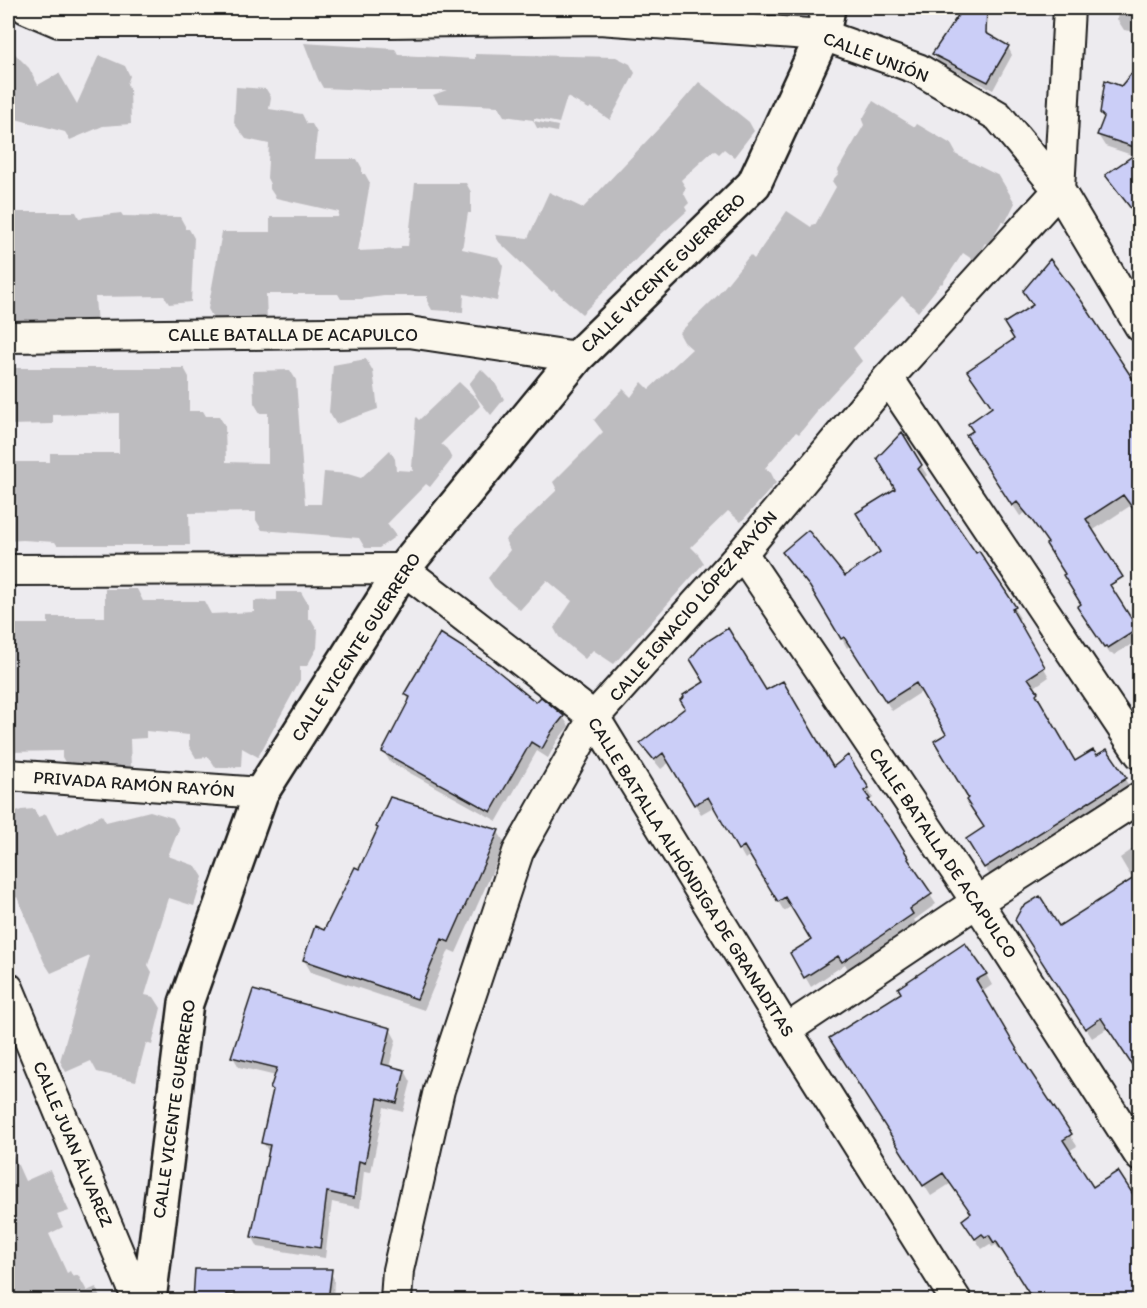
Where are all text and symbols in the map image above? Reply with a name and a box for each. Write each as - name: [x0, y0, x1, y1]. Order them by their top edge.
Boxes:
- street label: CALLE UNIÓN: [820, 27, 932, 87]
- street label: CALLE VICENTE GUERRERO: [576, 188, 750, 358]
- street label: CALLE BATALLA DE ACAPULCO: [168, 324, 418, 346]
- street label: CALLE IGNACIO LÓPEZ RAYÓN: [604, 506, 782, 706]
- street label: CALLE VICENTE GUERRERO: [287, 548, 425, 746]
- street label: CALLE BATALLA ALHÓNDIGA DE GRANADITAS: [583, 713, 799, 1041]
- street label: CALLE BATALLA DE ACAPULCO: [864, 743, 1022, 963]
- street label: PRIVADA RAMÓN RAYÓN: [33, 766, 235, 802]
- street label: CALLE VICENTE GUERRERO: [148, 998, 200, 1220]
- street label: CALLE JUAN ÁLVAREZ: [28, 1058, 118, 1230]

